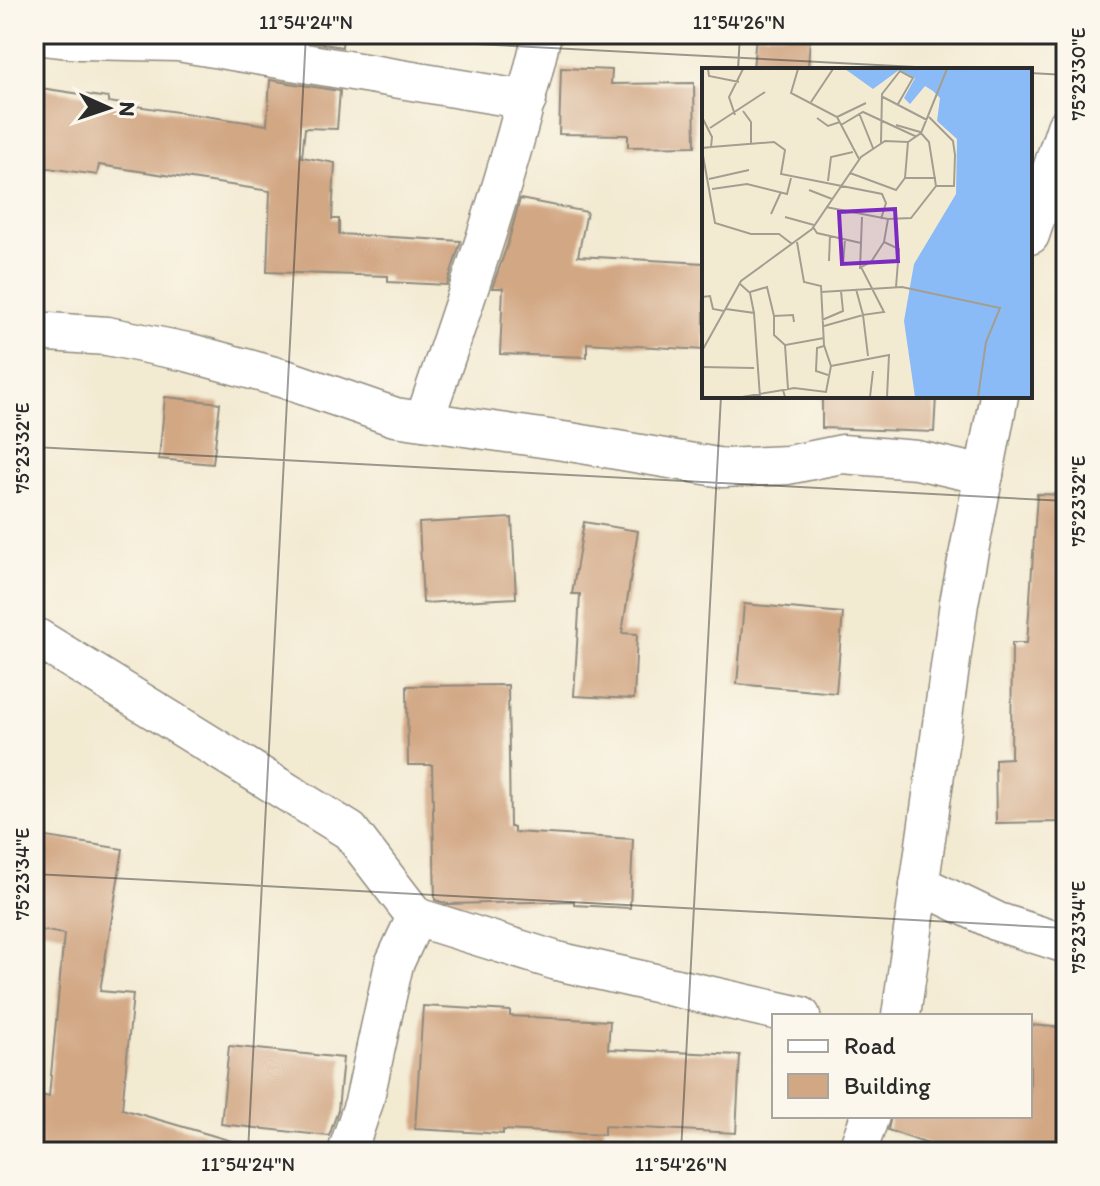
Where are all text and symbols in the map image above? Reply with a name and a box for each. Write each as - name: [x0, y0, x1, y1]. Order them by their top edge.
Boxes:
- text: 11°54'24"N: [259, 10, 353, 34]
- text: 11°54'26"N: [693, 10, 785, 34]
- text: 75°23'30"E: [1066, 27, 1090, 121]
- north arrow: [68, 68, 148, 148]
- inset map: [702, 68, 1032, 398]
- text: N: [114, 101, 141, 117]
- text: 75°23'32"E: [10, 402, 34, 494]
- text: 75°23'32"E: [1066, 455, 1090, 547]
- text: 75°23'34"E: [10, 828, 34, 920]
- text: 75°23'34"E: [1066, 881, 1090, 973]
- legend: [772, 1014, 1032, 1118]
- text: Road: [844, 1031, 896, 1060]
- text: Building: [844, 1071, 931, 1100]
- text: 11°54'24"N: [201, 1152, 295, 1176]
- text: 11°54'26"N: [635, 1152, 727, 1176]

